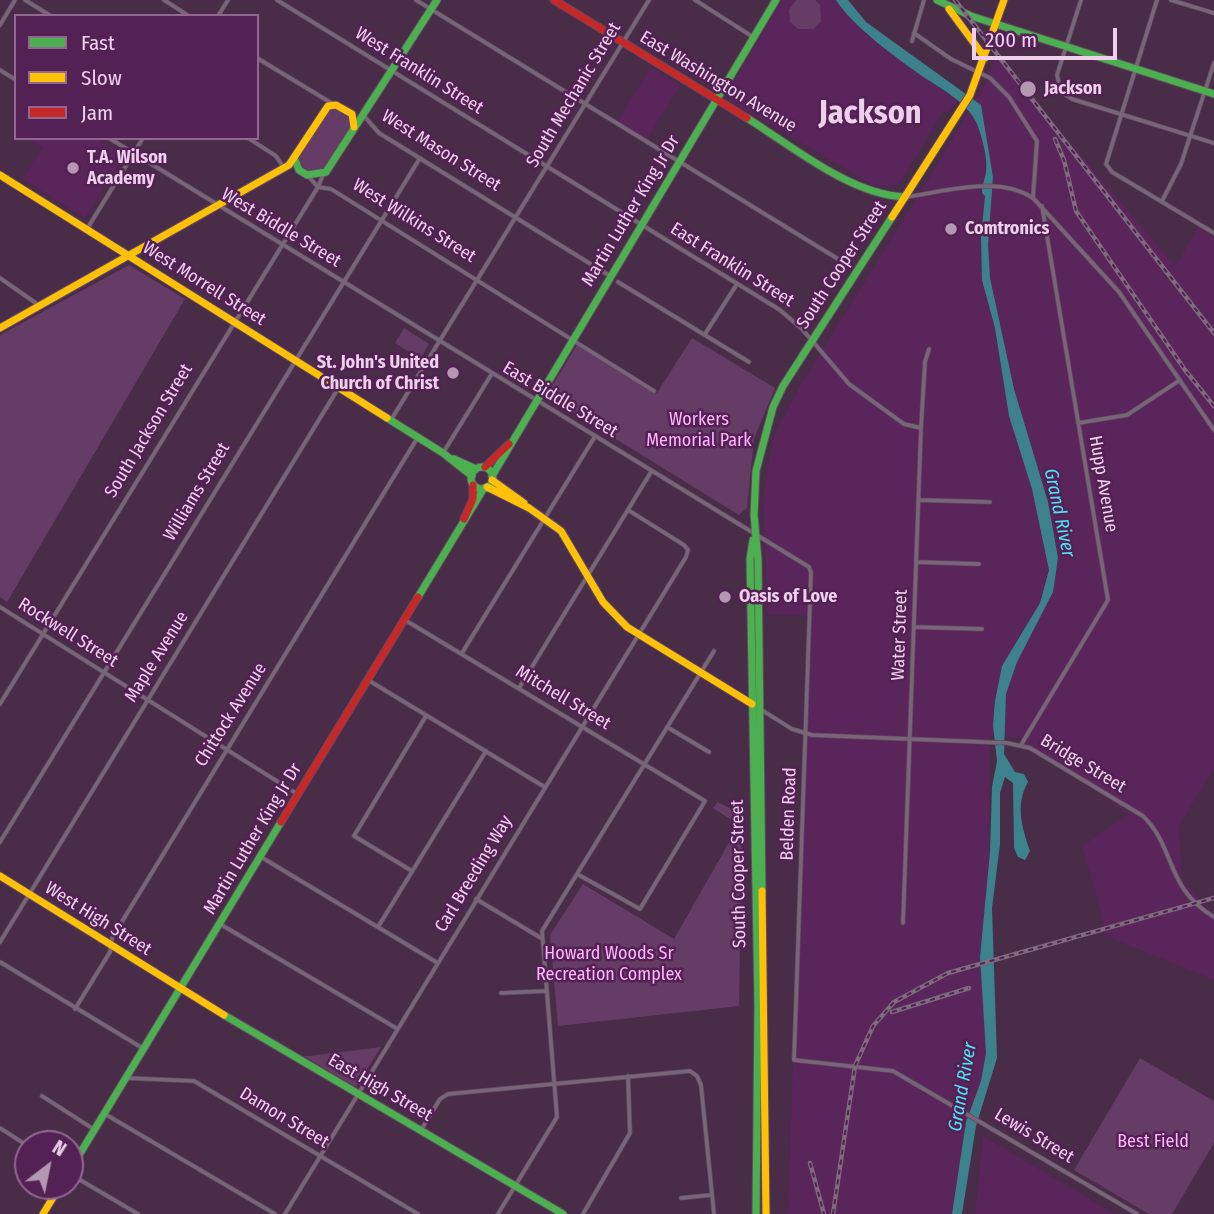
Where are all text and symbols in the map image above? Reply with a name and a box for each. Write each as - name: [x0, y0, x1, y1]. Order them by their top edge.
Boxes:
- legend: [14, 14, 259, 140]
- scale bar: [976, 14, 1121, 58]
- street label: South Mechanic Street: [522, 19, 626, 171]
- street label: West Franklin Street: [351, 23, 487, 119]
- street label: East Washington Avenue: [636, 27, 800, 137]
- text: 200 m: [985, 27, 1037, 53]
- text: Fast: [81, 30, 115, 56]
- text: Slow: [81, 65, 122, 91]
- place label: Jackson: [1044, 78, 1102, 100]
- marker: Jackson: [1018, 79, 1038, 99]
- district label: Jackson: [818, 95, 922, 133]
- text: Jam: [81, 100, 113, 126]
- street label: West Mason Street: [377, 106, 505, 196]
- street label: Martin Luther King Jr Dr: [577, 132, 685, 290]
- place label: T.A. Wilson Academy: [87, 147, 167, 190]
- marker: T.A. Wilson Academy: [65, 160, 81, 176]
- street label: West Wilkins Street: [348, 174, 480, 268]
- street label: West Biddle Street: [217, 184, 345, 272]
- street label: South Cooper Street: [793, 197, 891, 333]
- street label: East Franklin Street: [666, 218, 798, 312]
- place label: Comtronics: [965, 218, 1049, 240]
- marker: Comtronics: [943, 221, 959, 237]
- street label: West Morrell Street: [138, 237, 270, 331]
- place label: St. John's United Church of Christ: [317, 352, 439, 394]
- street label: East Biddle Street: [499, 357, 621, 443]
- street label: South Jackson Street: [101, 360, 197, 502]
- marker: St. John's United Church of Christ: [445, 365, 461, 381]
- park label: Workers Memorial Park: [646, 409, 752, 452]
- street label: Hupp Avenue: [1084, 434, 1122, 534]
- street label: Williams Street: [159, 439, 235, 545]
- water label: Grand River: [1038, 467, 1080, 559]
- place label: Oasis of Love: [739, 586, 837, 608]
- marker: Oasis of Love: [717, 589, 733, 605]
- street label: Water Street: [888, 589, 912, 681]
- street label: Rockwell Street: [14, 594, 122, 672]
- street label: Maple Avenue: [121, 608, 193, 706]
- street label: Chittock Avenue: [190, 659, 272, 771]
- street label: Mitchell Street: [512, 661, 614, 735]
- street label: Bridge Street: [1036, 730, 1130, 798]
- street label: Martin Luther King Jr Dr: [199, 760, 307, 918]
- street label: Belden Road: [777, 767, 801, 861]
- street label: South Cooper Street: [727, 800, 751, 948]
- street label: Carl Breeding Way: [431, 812, 517, 936]
- street label: West High Street: [41, 878, 155, 960]
- park label: Howard Woods Sr Recreation Complex: [536, 943, 682, 986]
- water label: Grand River: [944, 1041, 982, 1133]
- street label: East High Street: [324, 1049, 436, 1127]
- street label: Damon Street: [235, 1083, 333, 1153]
- street label: Lewis Street: [990, 1104, 1078, 1168]
- north arrow: [14, 1130, 84, 1200]
- park label: Best Field: [1117, 1131, 1189, 1153]
- text: N: [48, 1136, 70, 1161]

